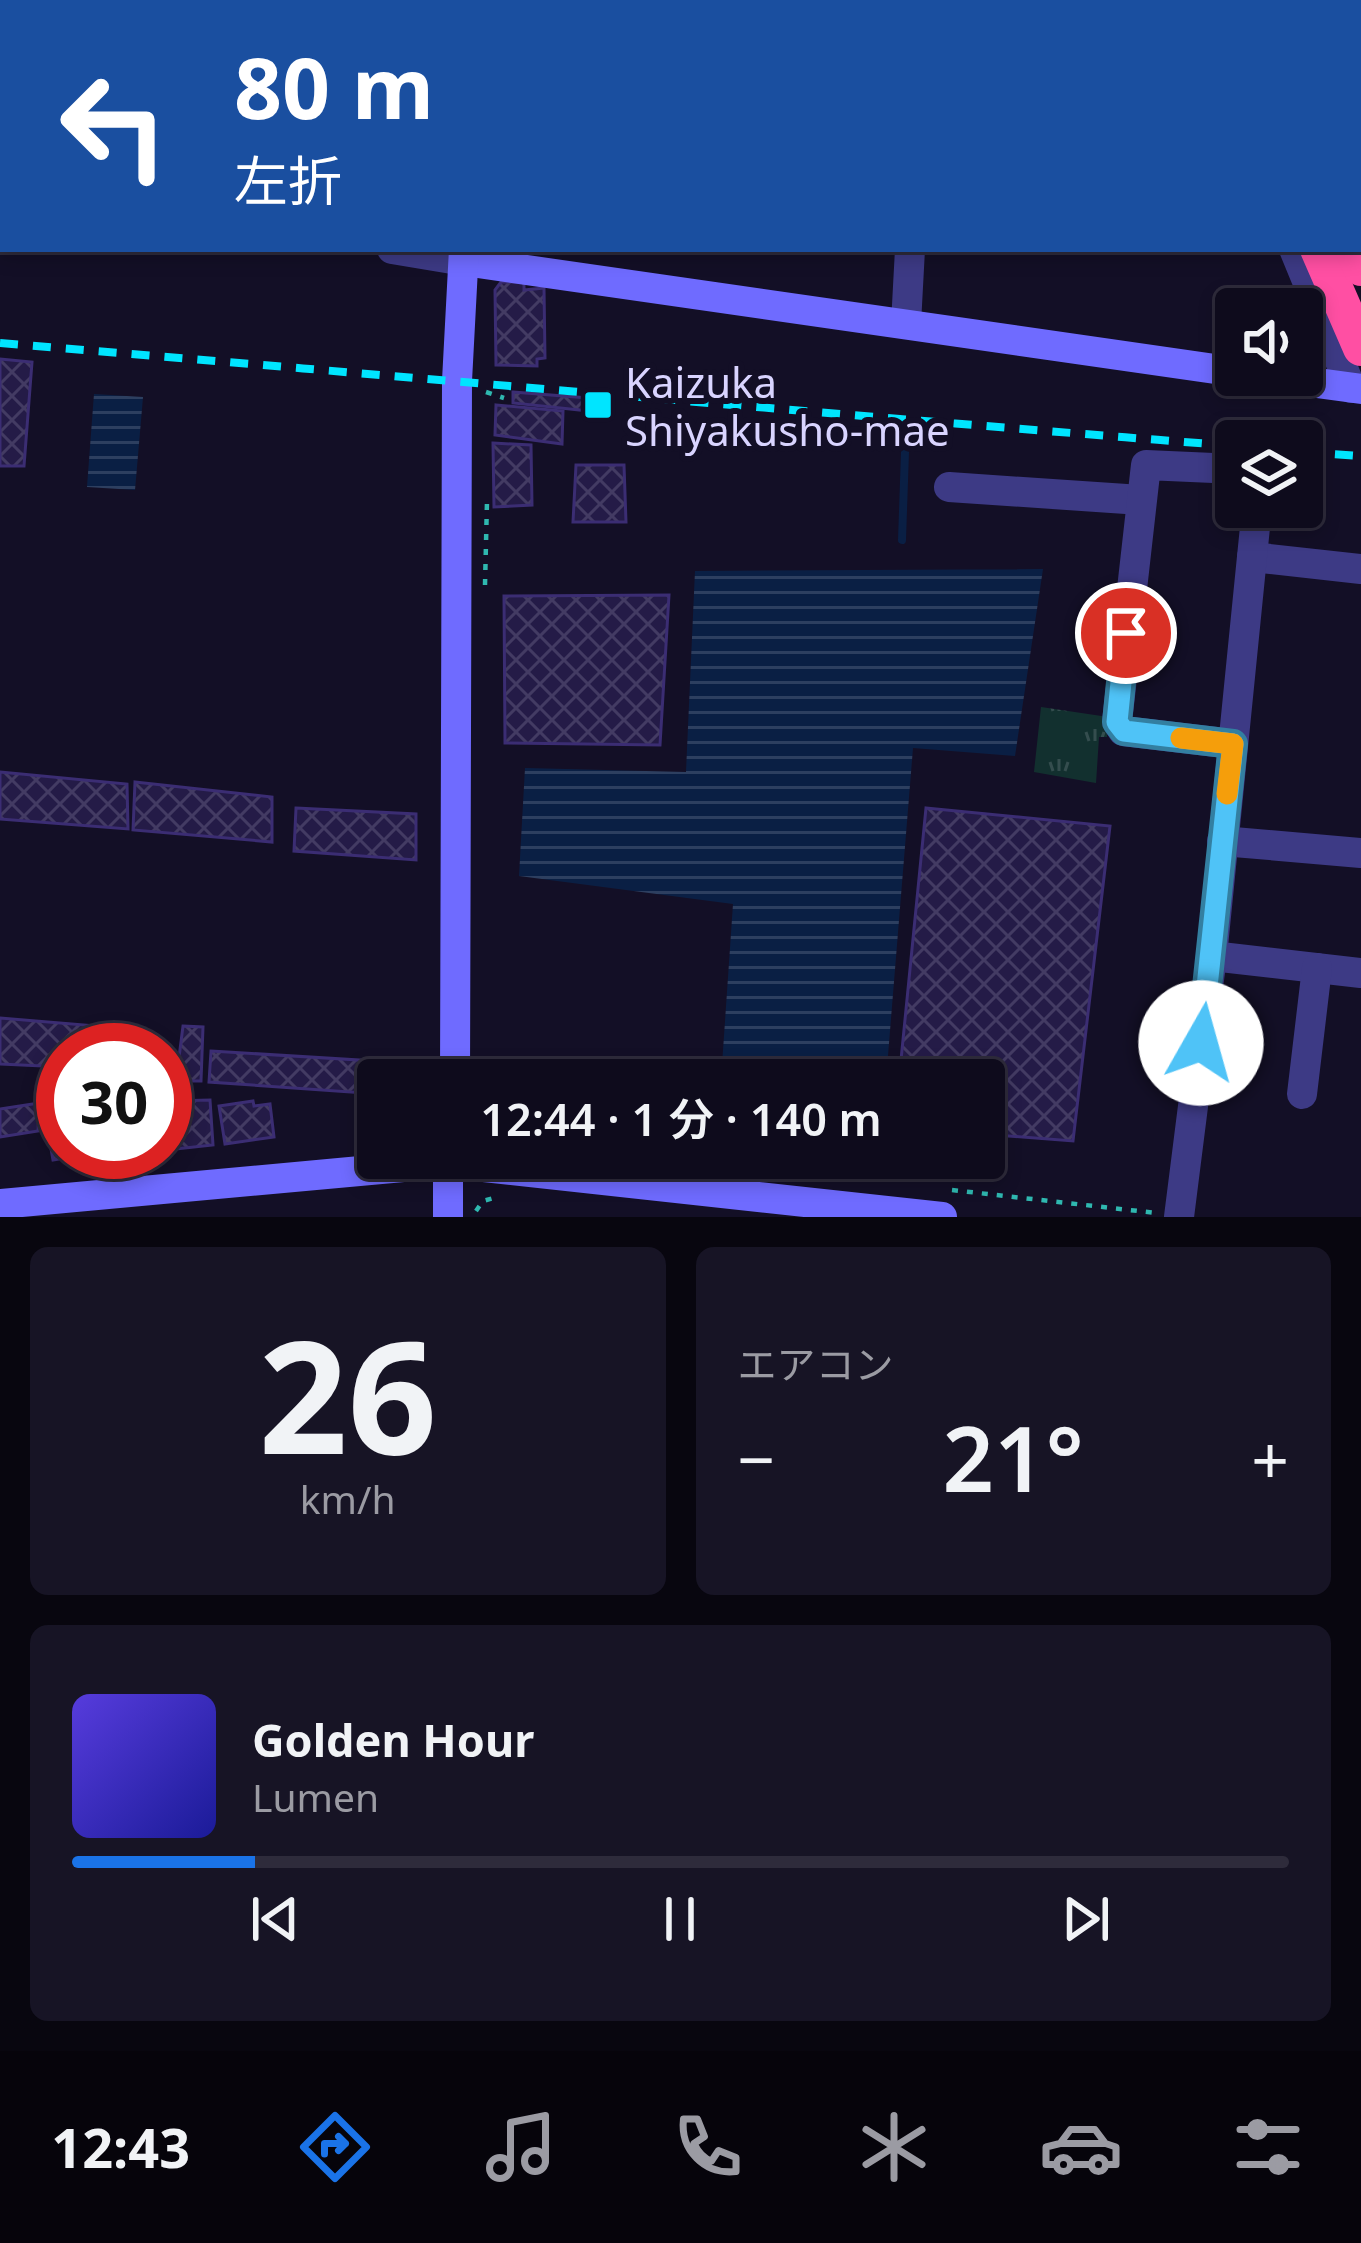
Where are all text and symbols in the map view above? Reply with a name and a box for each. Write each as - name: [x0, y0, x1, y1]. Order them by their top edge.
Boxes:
- text: 80 m: [234, 29, 434, 144]
- icon: left: [36, 48, 192, 204]
- text: 左折: [234, 143, 342, 217]
- map controls: [1215, 288, 1323, 528]
- button: sound: [1215, 288, 1323, 396]
- place label: Kaizuka Shiyakusho-mae: [625, 353, 950, 458]
- marker: Kaizuka Shiyakusho-mae: [582, 389, 614, 421]
- button: layers: [1215, 420, 1323, 528]
- pin: [1075, 582, 1177, 684]
- icon: arrive: [1093, 600, 1159, 666]
- position arrow: [1138, 980, 1264, 1106]
- speed limit sign: 30: [36, 1023, 192, 1179]
- text: 12:44 · 1 分 · 140 m: [480, 1088, 882, 1149]
- text: 26: [259, 1287, 437, 1500]
- text: エアコン: [738, 1337, 894, 1390]
- text: 21°: [943, 1396, 1084, 1518]
- text: −: [738, 1413, 775, 1503]
- text: +: [1251, 1413, 1289, 1503]
- text: km/h: [300, 1472, 396, 1525]
- text: Golden Hour: [252, 1709, 534, 1770]
- text: Lumen: [252, 1770, 379, 1823]
- icon: previous: [242, 1886, 308, 1952]
- icon: pause: [647, 1886, 713, 1952]
- icon: next: [1053, 1886, 1119, 1952]
- icon: directions: [293, 2105, 377, 2189]
- icon: music: [479, 2105, 563, 2189]
- icon: phone: [666, 2105, 750, 2189]
- icon: climate: [852, 2105, 936, 2189]
- icon: car: [1039, 2105, 1123, 2189]
- icon: filters: [1226, 2105, 1310, 2189]
- text: 12:43: [51, 2110, 190, 2184]

